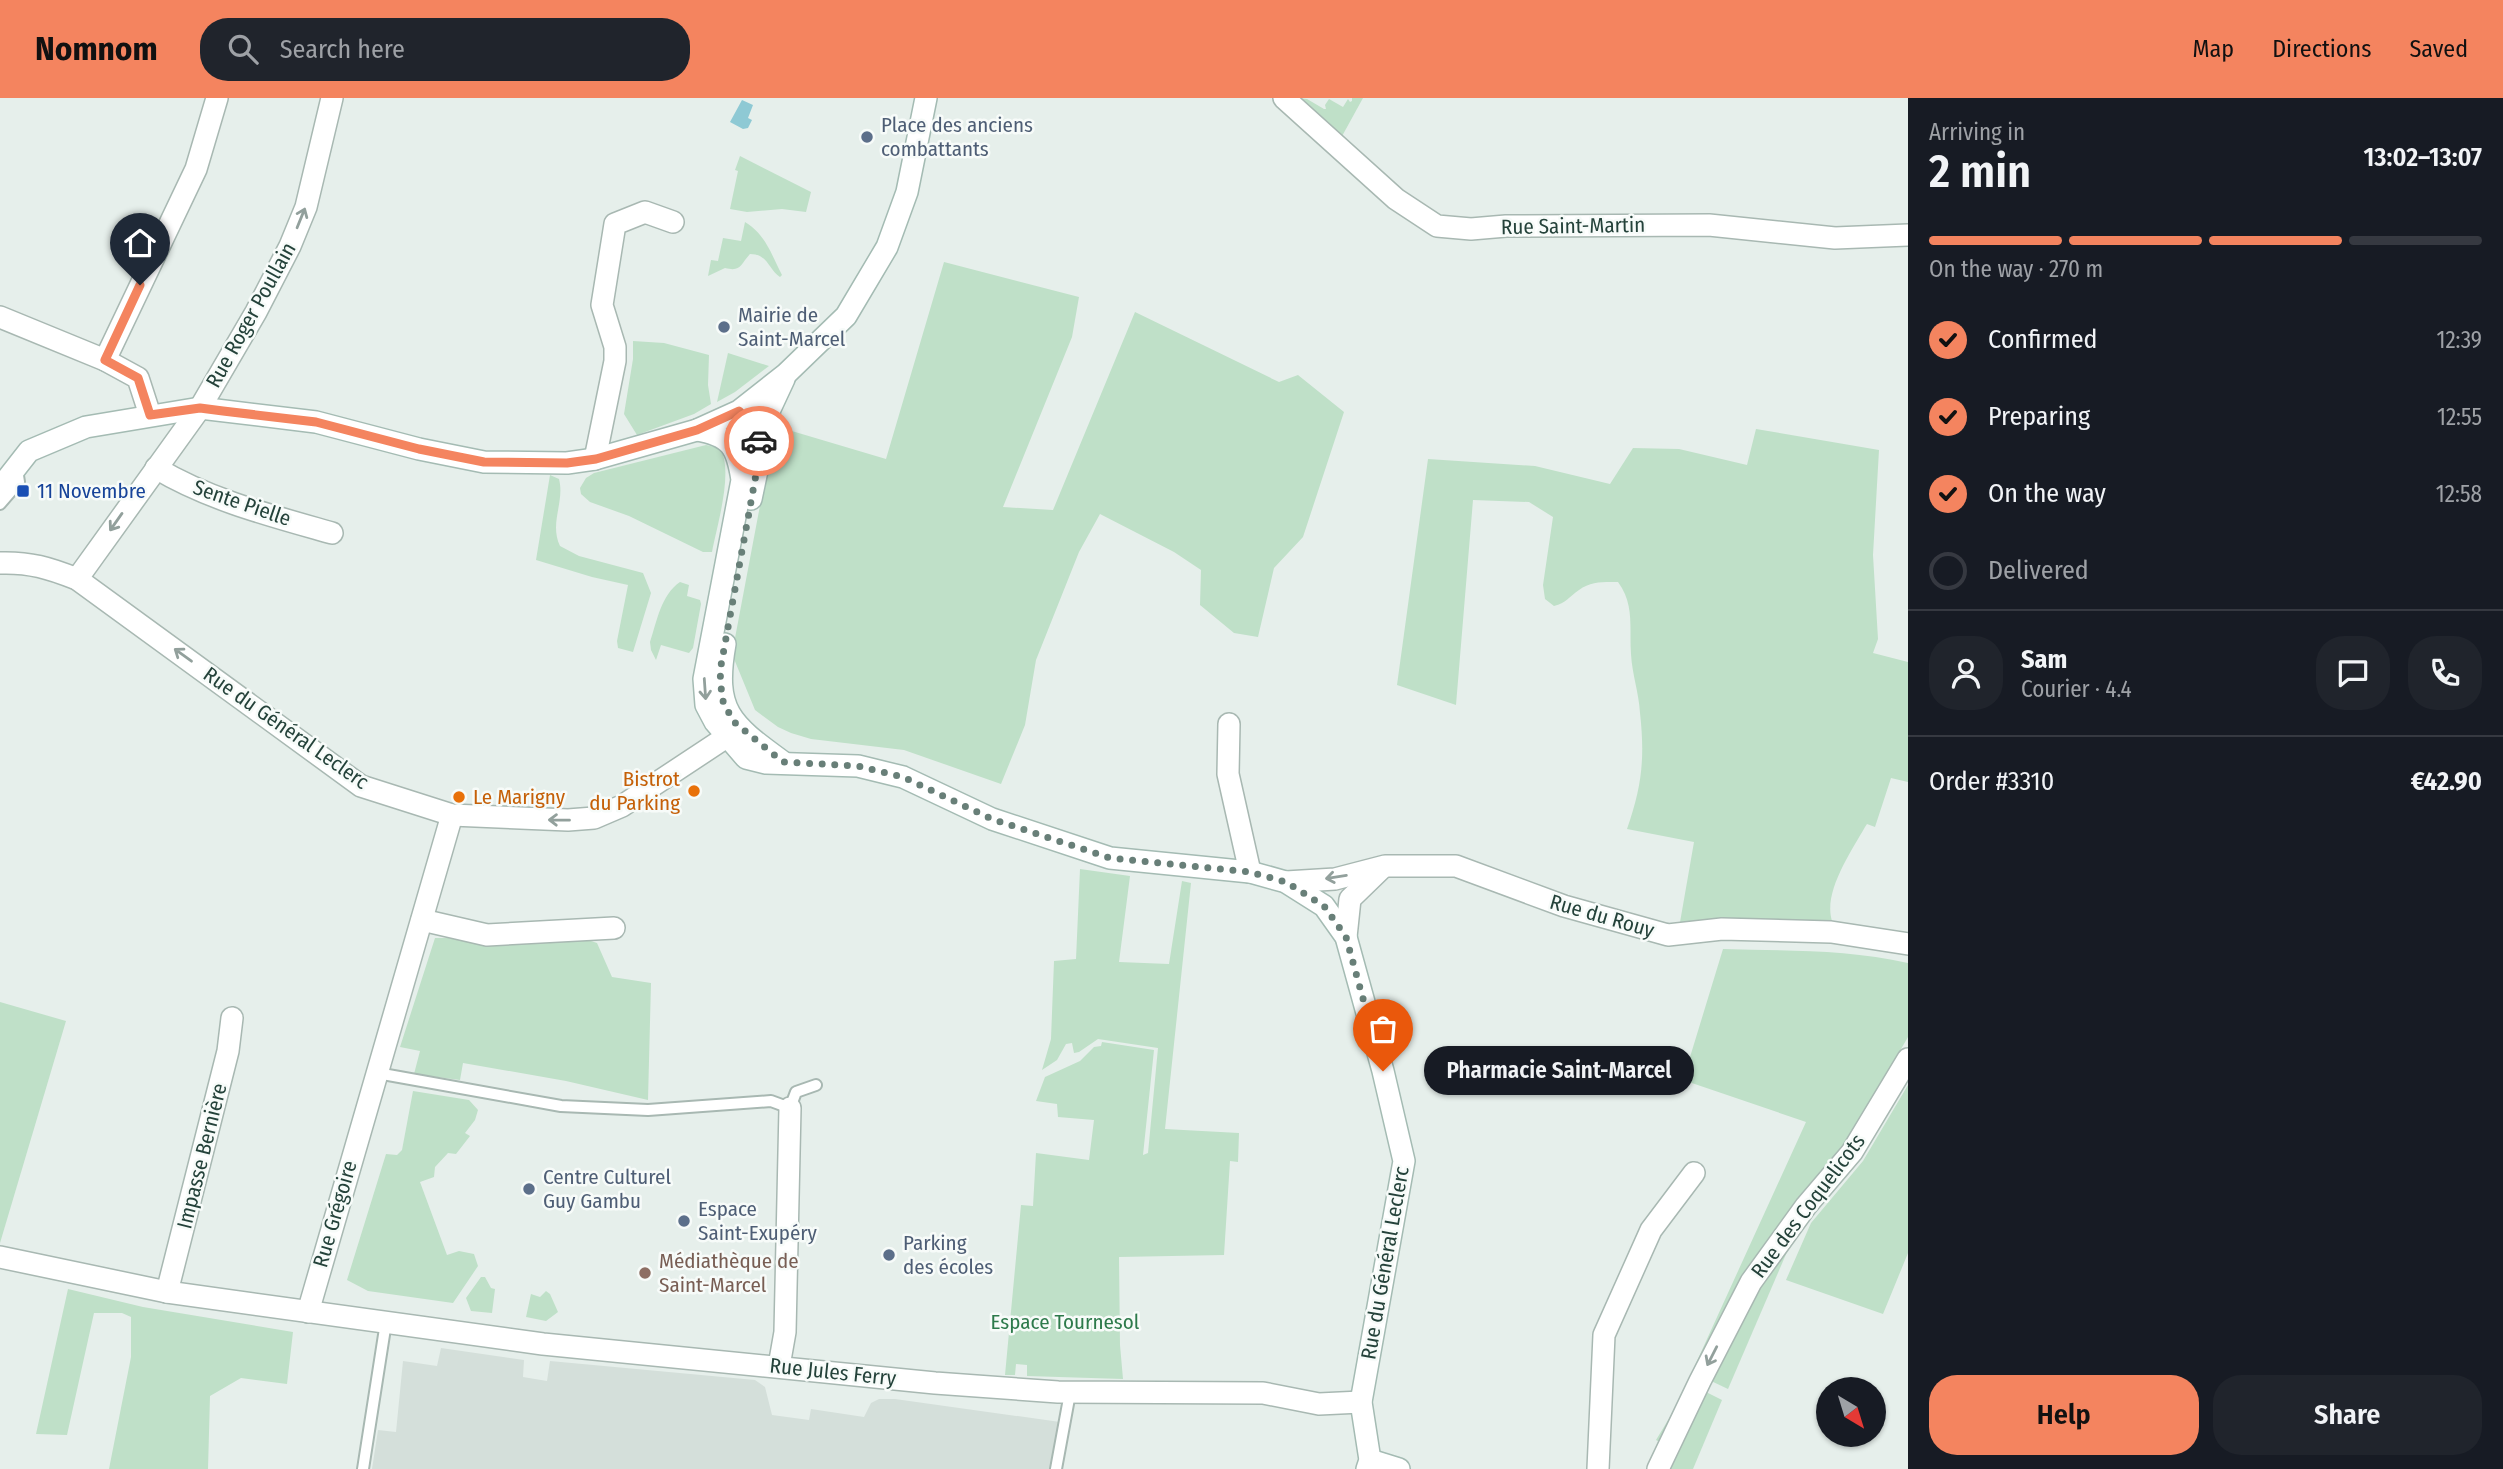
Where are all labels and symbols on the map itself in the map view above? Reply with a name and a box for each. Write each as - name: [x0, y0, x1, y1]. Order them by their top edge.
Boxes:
- place label: Place des anciens combattants: [881, 112, 1033, 162]
- marker: Place des anciens combattants: [859, 129, 875, 145]
- one-way arrow: [295, 208, 308, 230]
- street label: Rue Saint-Martin: [1501, 212, 1645, 240]
- pin: [110, 213, 170, 285]
- street label: Rue Roger Poullain: [200, 238, 302, 392]
- place label: Mairie de Saint-Marcel: [738, 302, 846, 352]
- marker: Mairie de Saint-Marcel: [716, 319, 732, 335]
- courier: [724, 406, 794, 476]
- street label: Sente Pielle: [190, 474, 294, 532]
- place label: 11 Novembre: [37, 478, 146, 504]
- marker: 11 Novembre: [15, 483, 31, 499]
- one-way arrow: [109, 512, 123, 531]
- one-way arrow: [174, 648, 193, 662]
- street label: Rue du Général Leclerc: [198, 661, 374, 795]
- one-way arrow: [699, 677, 712, 700]
- place label: Bistrot du Parking: [589, 766, 680, 816]
- marker: Bistrot du Parking: [686, 783, 702, 799]
- place label: Le Marigny: [473, 784, 566, 810]
- marker: Le Marigny: [451, 789, 467, 805]
- one-way arrow: [548, 813, 571, 827]
- one-way arrow: [1325, 871, 1348, 884]
- street label: Rue du Rouy: [1547, 889, 1658, 943]
- pin: [1353, 999, 1413, 1071]
- callout: Pharmacie Saint-Marcel: [1425, 1046, 1694, 1096]
- street label: Impasse Bernière: [171, 1081, 233, 1231]
- street label: Rue des Coquelicots: [1745, 1129, 1871, 1283]
- street label: Rue Grégoire: [307, 1158, 363, 1270]
- place label: Centre Culturel Guy Gambu: [543, 1164, 671, 1214]
- street label: Rue du Général Leclerc: [1355, 1164, 1415, 1362]
- marker: Centre Culturel Guy Gambu: [521, 1181, 537, 1197]
- place label: Espace Saint-Exupéry: [698, 1196, 818, 1246]
- marker: Espace Saint-Exupéry: [676, 1213, 692, 1229]
- place label: Parking des écoles: [903, 1230, 993, 1280]
- marker: Parking des écoles: [881, 1247, 897, 1263]
- place label: Médiathèque de Saint-Marcel: [659, 1248, 799, 1298]
- marker: Médiathèque de Saint-Marcel: [637, 1265, 653, 1281]
- park label: Espace Tournesol: [991, 1309, 1140, 1335]
- one-way arrow: [1705, 1345, 1719, 1366]
- street label: Rue Jules Ferry: [768, 1352, 898, 1392]
- north arrow: [1816, 1377, 1886, 1447]

